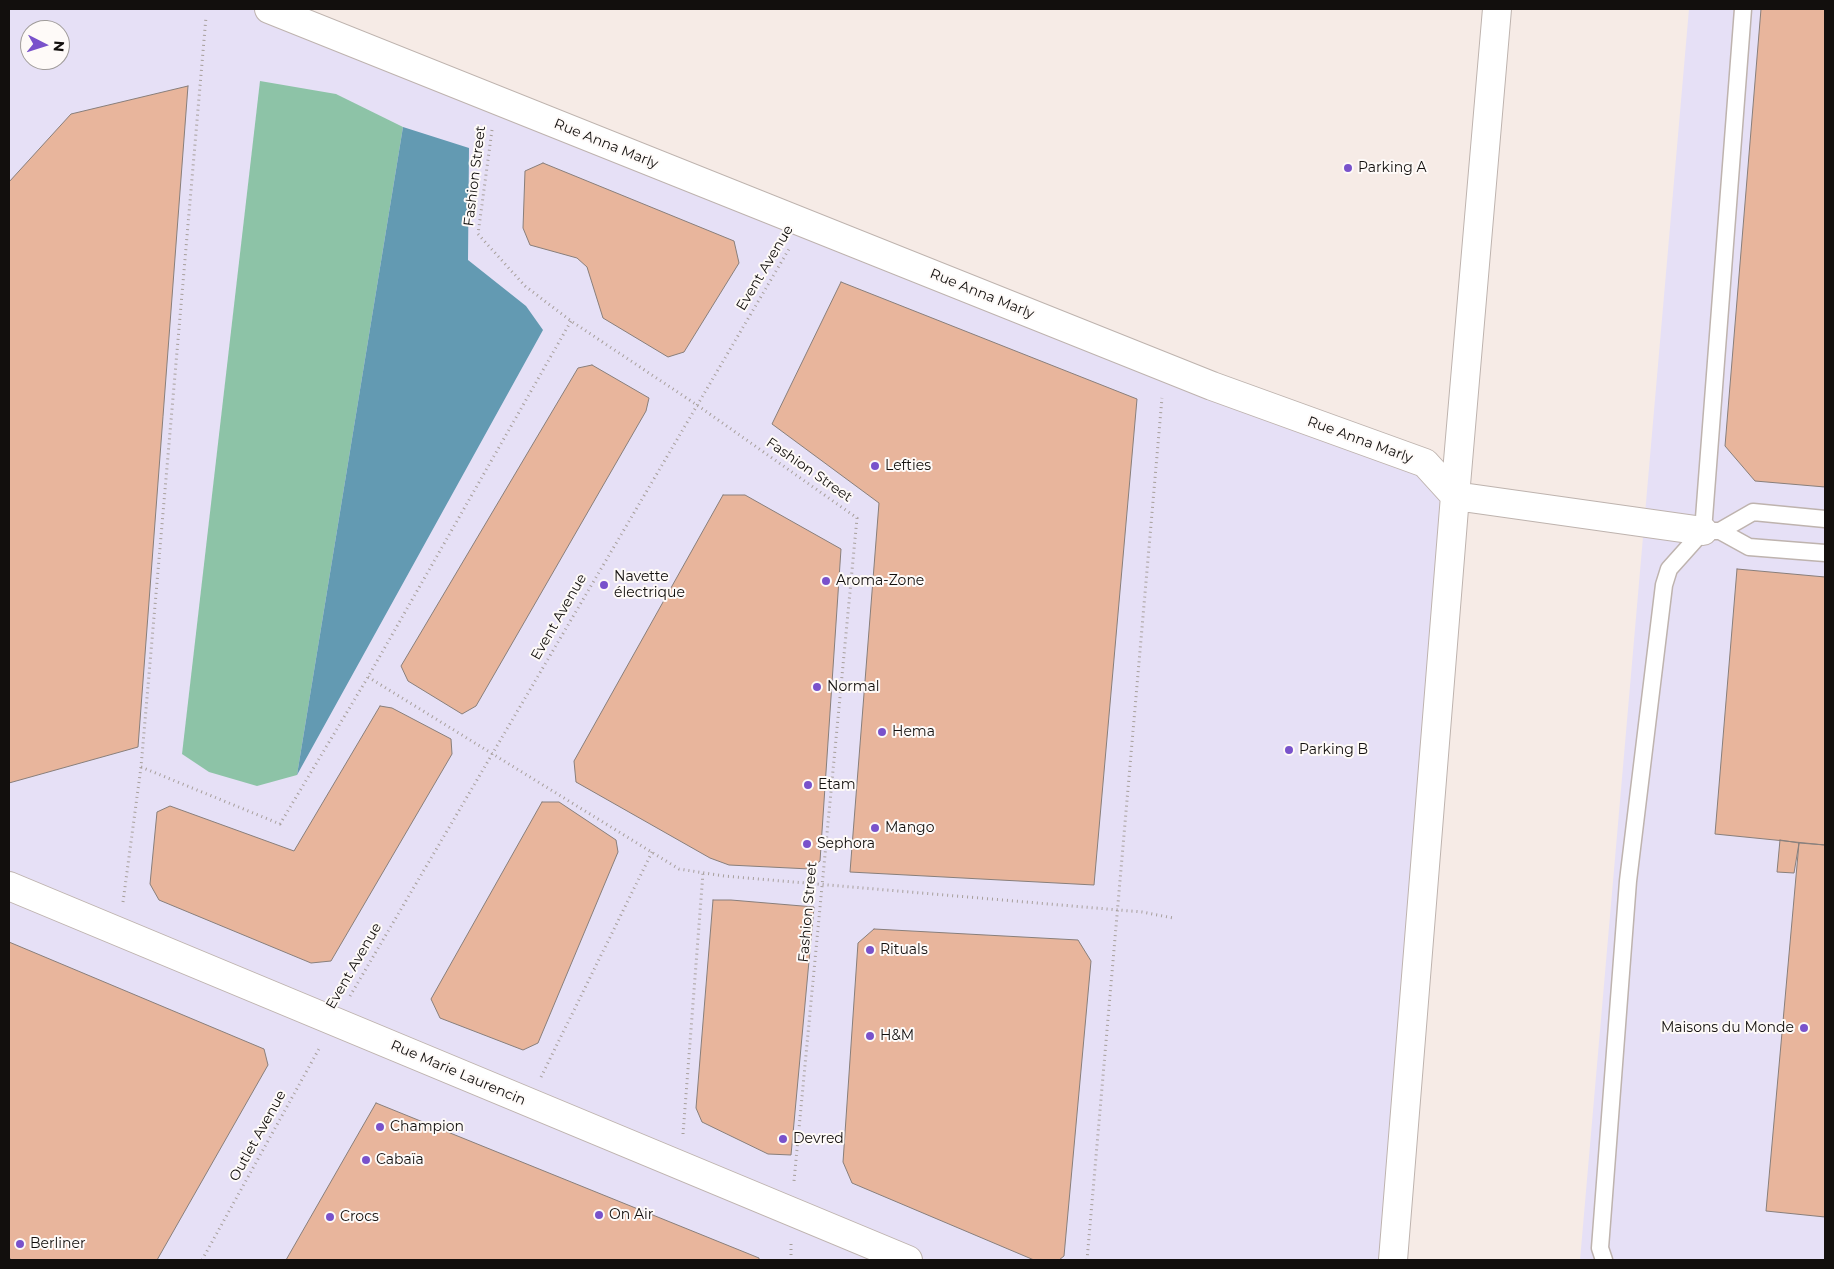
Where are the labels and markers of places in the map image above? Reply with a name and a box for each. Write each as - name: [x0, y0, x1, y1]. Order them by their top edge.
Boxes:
- place label: Parking A: [1358, 160, 1427, 176]
- marker: Parking A: [1342, 162, 1354, 174]
- place label: Lefties: [885, 458, 931, 474]
- marker: Lefties: [869, 460, 881, 472]
- place label: Navette électrique: [614, 569, 685, 602]
- place label: Aroma-Zone: [836, 573, 924, 589]
- marker: Aroma-Zone: [820, 575, 832, 587]
- marker: Navette électrique: [598, 579, 610, 591]
- place label: Normal: [827, 679, 880, 695]
- marker: Normal: [811, 681, 823, 693]
- place label: Hema: [892, 724, 935, 740]
- marker: Hema: [876, 726, 888, 738]
- place label: Parking B: [1299, 742, 1368, 758]
- marker: Parking B: [1283, 744, 1295, 756]
- place label: Etam: [818, 777, 856, 793]
- marker: Etam: [802, 779, 814, 791]
- place label: Mango: [885, 820, 934, 836]
- marker: Mango: [869, 822, 881, 834]
- place label: Sephora: [817, 836, 875, 852]
- marker: Sephora: [801, 838, 813, 850]
- place label: Rituals: [880, 942, 928, 958]
- marker: Rituals: [864, 944, 876, 956]
- place label: Maisons du Monde: [1661, 1020, 1794, 1036]
- marker: Maisons du Monde: [1798, 1022, 1810, 1034]
- place label: H&M: [880, 1028, 914, 1044]
- marker: H&M: [864, 1030, 876, 1042]
- place label: Champion: [390, 1119, 464, 1135]
- marker: Champion: [374, 1121, 386, 1133]
- place label: Devred: [793, 1131, 844, 1147]
- marker: Devred: [777, 1133, 789, 1145]
- place label: Cabaïa: [376, 1152, 424, 1168]
- marker: Cabaïa: [360, 1154, 372, 1166]
- place label: On Air: [609, 1207, 653, 1223]
- place label: Crocs: [340, 1209, 379, 1225]
- marker: On Air: [593, 1209, 605, 1221]
- marker: Crocs: [324, 1211, 336, 1223]
- place label: Berliner: [30, 1236, 86, 1252]
- marker: Berliner: [14, 1238, 26, 1250]

